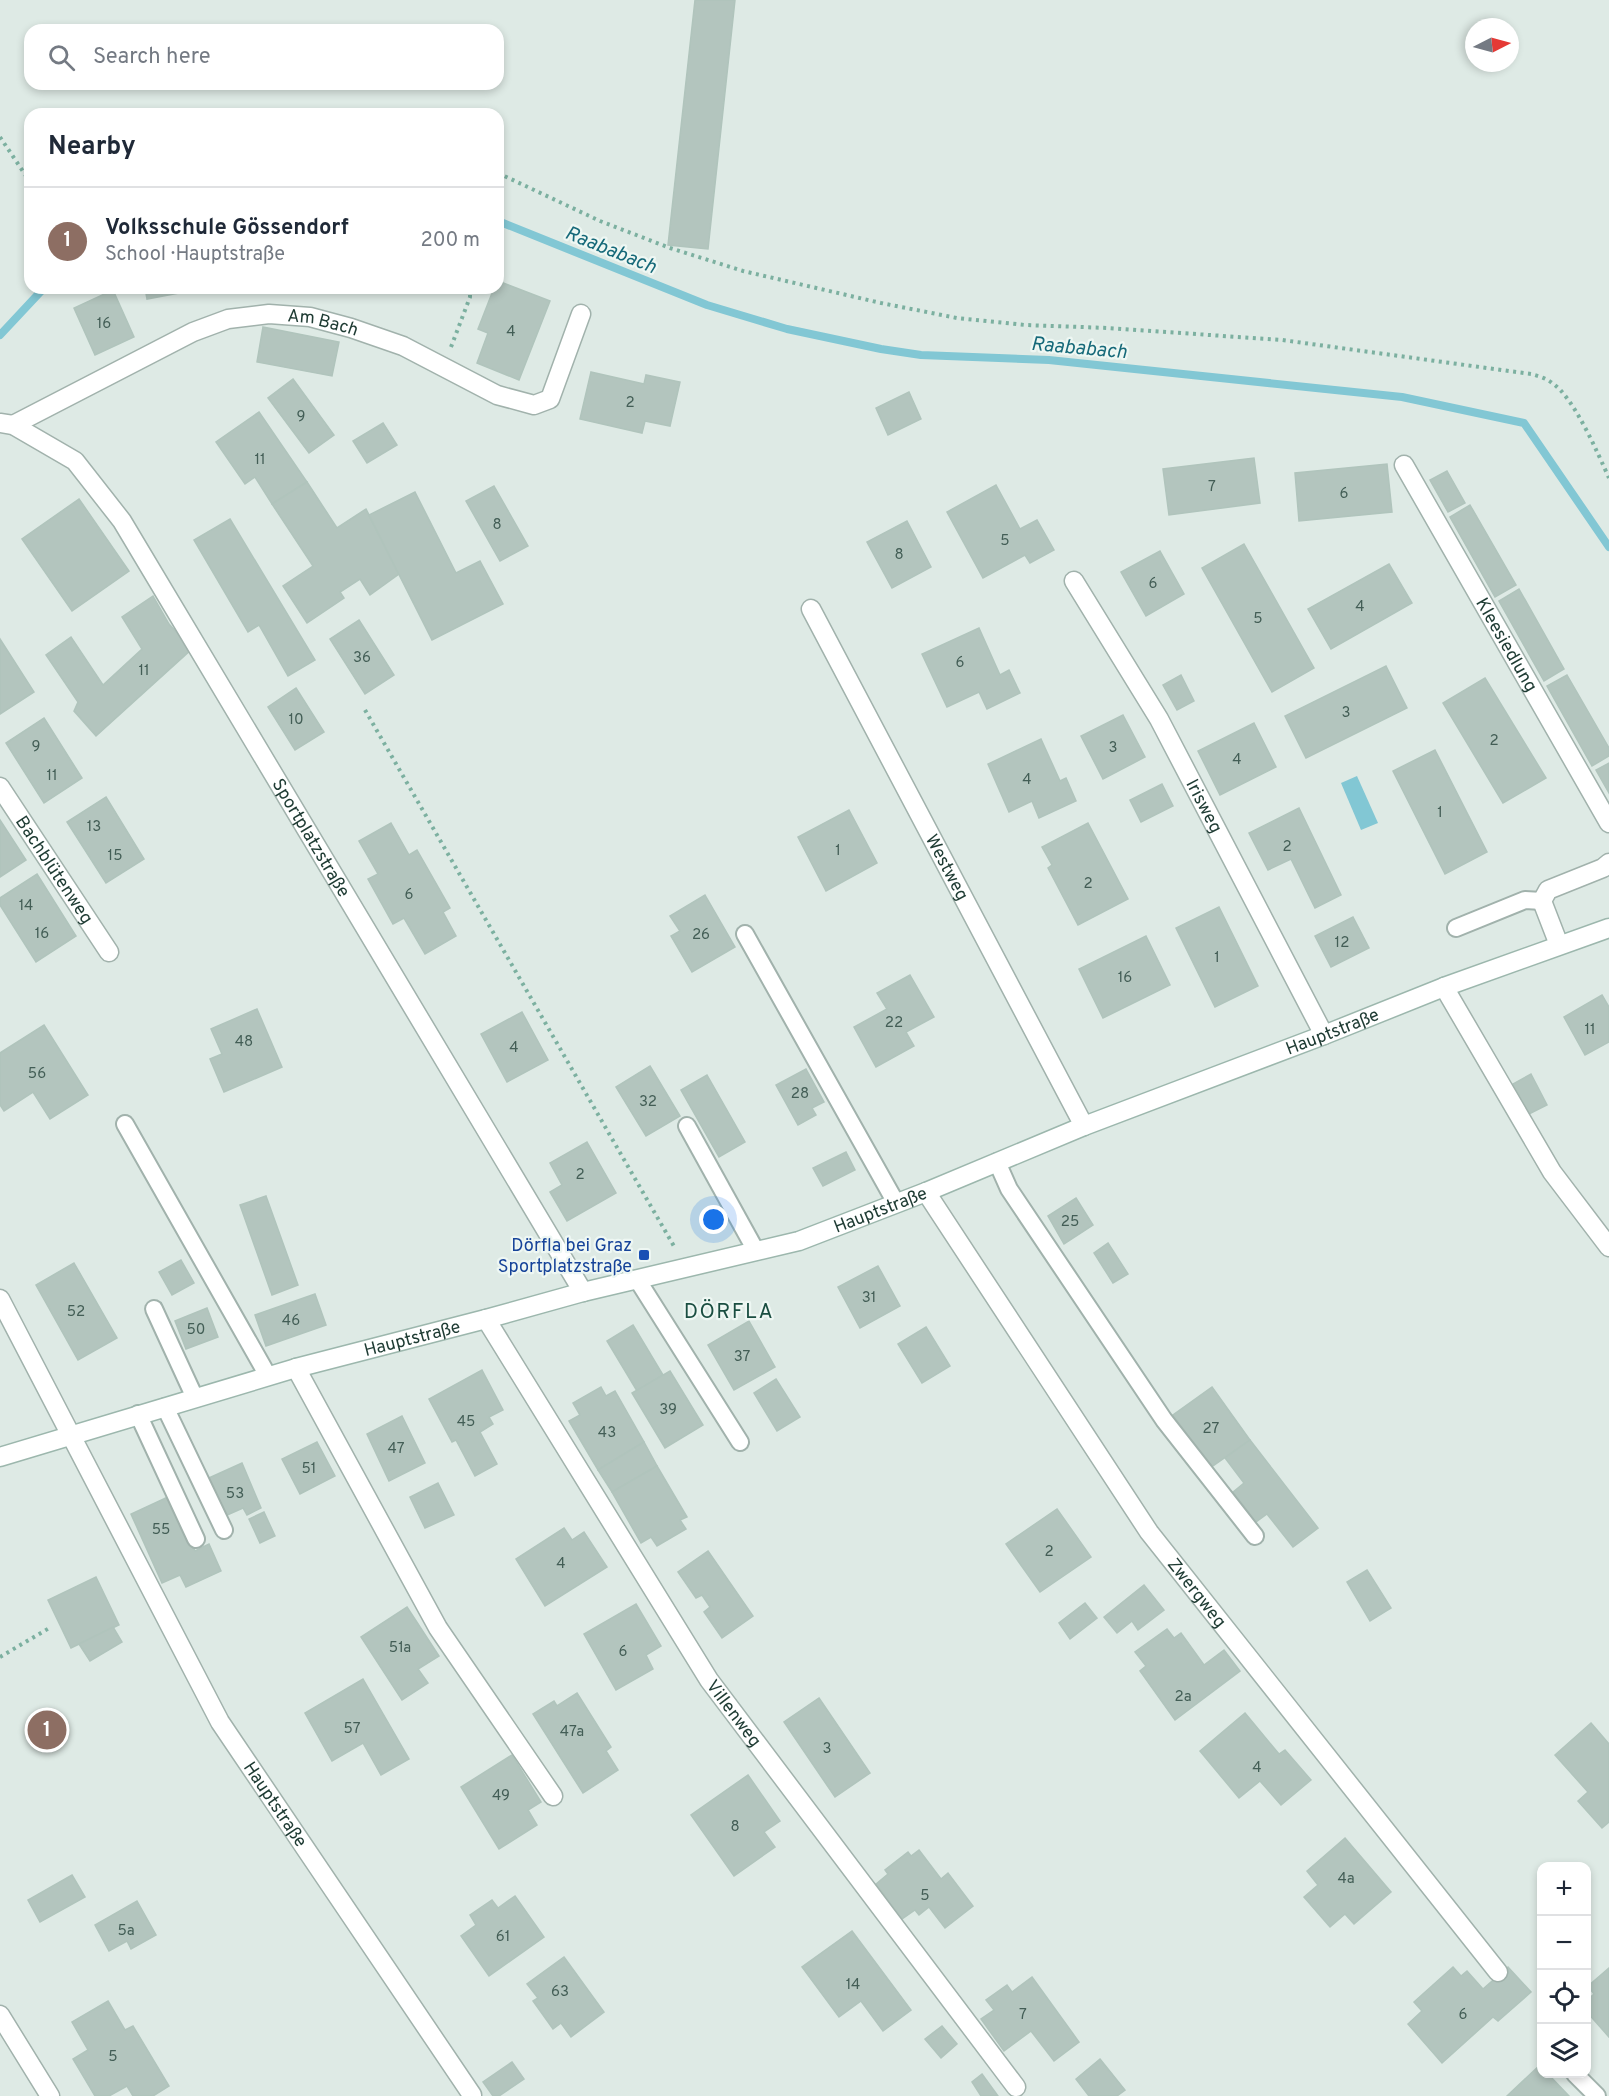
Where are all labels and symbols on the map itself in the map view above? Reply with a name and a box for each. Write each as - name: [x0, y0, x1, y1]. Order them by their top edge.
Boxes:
- north arrow: [1465, 18, 1519, 72]
- water label: Raababach: [561, 221, 660, 281]
- street label: Am Bach: [286, 305, 361, 343]
- house number: 16: [97, 315, 111, 334]
- house number: 4: [506, 323, 516, 342]
- water label: Raababach: [1030, 332, 1128, 366]
- house number: 2: [625, 394, 635, 413]
- house number: 9: [297, 408, 305, 427]
- house number: 11: [254, 451, 266, 470]
- house number: 7: [1208, 478, 1216, 497]
- house number: 6: [1340, 485, 1349, 504]
- house number: 8: [492, 516, 502, 535]
- house number: 5: [1000, 532, 1010, 551]
- house number: 8: [894, 546, 904, 565]
- house number: 6: [1149, 575, 1158, 594]
- street label: Kleesiedlung: [1470, 594, 1542, 697]
- house number: 4: [1355, 598, 1365, 617]
- house number: 5: [1253, 610, 1263, 629]
- house number: 36: [353, 649, 371, 668]
- house number: 6: [956, 654, 965, 673]
- house number: 11: [138, 662, 150, 681]
- house number: 3: [1341, 704, 1351, 723]
- house number: 10: [288, 711, 304, 730]
- house number: 2: [1489, 732, 1499, 751]
- house number: 9: [32, 738, 40, 757]
- house number: 3: [1108, 739, 1118, 758]
- house number: 4: [1232, 751, 1242, 770]
- house number: 11: [46, 767, 58, 786]
- house number: 4: [1022, 771, 1032, 790]
- street label: Sportplatzstraße: [266, 775, 354, 902]
- street label: Irisweg: [1179, 776, 1227, 837]
- house number: 1: [1437, 804, 1443, 823]
- street label: Bachblütenweg: [9, 812, 97, 929]
- house number: 13: [87, 818, 101, 837]
- street label: Westweg: [919, 831, 973, 905]
- house number: 2: [1282, 838, 1292, 857]
- house number: 1: [835, 842, 841, 861]
- house number: 15: [108, 847, 122, 866]
- house number: 2: [1083, 875, 1093, 894]
- house number: 6: [405, 886, 414, 905]
- house number: 14: [19, 897, 33, 916]
- house number: 16: [35, 925, 49, 944]
- house number: 26: [692, 926, 710, 945]
- house number: 12: [1335, 934, 1349, 953]
- house number: 1: [1214, 949, 1220, 968]
- house number: 16: [1118, 969, 1132, 988]
- street label: Hauptstraße: [1283, 1004, 1383, 1061]
- house number: 22: [885, 1014, 903, 1033]
- house number: 11: [1584, 1021, 1596, 1040]
- house number: 48: [235, 1033, 253, 1052]
- house number: 4: [509, 1039, 519, 1058]
- house number: 56: [28, 1065, 46, 1084]
- house number: 28: [791, 1085, 809, 1104]
- house number: 32: [639, 1093, 657, 1112]
- house number: 2: [575, 1166, 585, 1185]
- street label: Hauptstraße: [831, 1183, 931, 1240]
- your location: [699, 1205, 728, 1234]
- house number: 25: [1061, 1213, 1079, 1232]
- place label: Dörfla bei Graz Sportplatzstraße: [498, 1235, 632, 1279]
- marker: Dörfla bei Graz Sportplatzstraße: [637, 1248, 651, 1262]
- house number: 31: [862, 1289, 876, 1308]
- district label: DÖRFLA: [684, 1299, 774, 1326]
- house number: 52: [67, 1303, 85, 1322]
- house number: 46: [282, 1312, 300, 1331]
- street label: Hauptstraße: [362, 1316, 463, 1363]
- house number: 50: [187, 1321, 205, 1340]
- house number: 37: [734, 1348, 751, 1367]
- house number: 39: [659, 1401, 677, 1420]
- house number: 45: [457, 1413, 475, 1432]
- house number: 27: [1203, 1420, 1220, 1439]
- house number: 43: [598, 1424, 616, 1443]
- house number: 47: [388, 1440, 405, 1459]
- house number: 51: [302, 1460, 316, 1479]
- house number: 53: [226, 1485, 244, 1504]
- house number: 55: [152, 1521, 170, 1540]
- house number: 2: [1044, 1543, 1054, 1562]
- street label: Zwergweg: [1161, 1554, 1231, 1633]
- house number: 4: [556, 1555, 566, 1574]
- house number: 51a: [389, 1639, 411, 1658]
- house number: 6: [619, 1643, 628, 1662]
- street label: Villenweg: [700, 1676, 766, 1752]
- house number: 2a: [1174, 1688, 1192, 1707]
- pin: 1: [28, 1708, 66, 1752]
- house number: 57: [344, 1720, 361, 1739]
- house number: 47a: [560, 1723, 584, 1742]
- house number: 3: [822, 1740, 832, 1759]
- street label: Hauptstraße: [237, 1758, 311, 1852]
- house number: 4: [1252, 1759, 1262, 1778]
- house number: 49: [492, 1787, 510, 1806]
- house number: 8: [730, 1818, 740, 1837]
- house number: 4a: [1337, 1870, 1355, 1889]
- house number: 5: [920, 1887, 930, 1906]
- house number: 5a: [117, 1922, 135, 1941]
- house number: 61: [496, 1928, 510, 1947]
- house number: 14: [846, 1976, 860, 1995]
- house number: 63: [551, 1983, 569, 2002]
- house number: 7: [1019, 2006, 1027, 2025]
- house number: 6: [1459, 2006, 1468, 2025]
- house number: 5: [108, 2048, 118, 2067]

